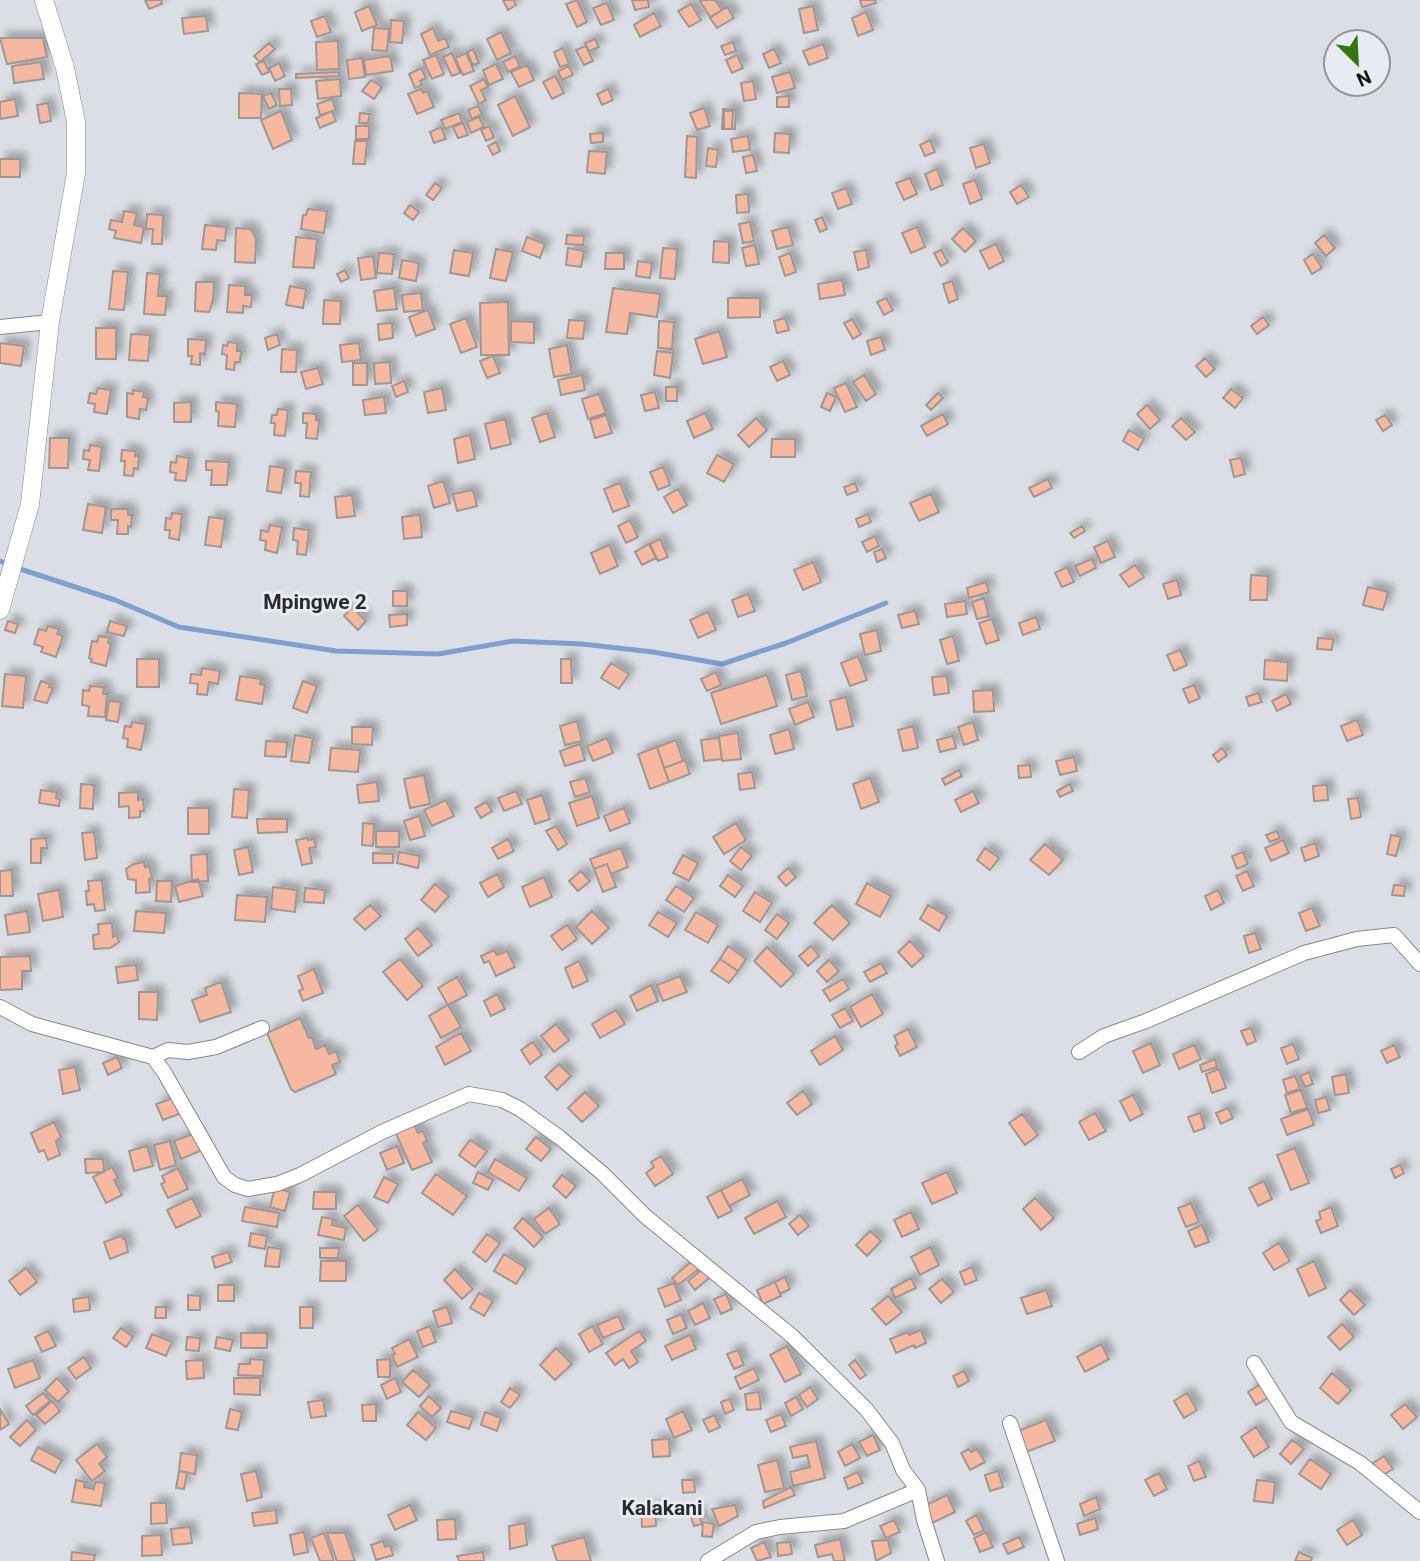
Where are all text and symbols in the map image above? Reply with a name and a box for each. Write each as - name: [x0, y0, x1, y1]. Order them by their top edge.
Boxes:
- north arrow: [1322, 28, 1392, 98]
- text: N: [1353, 65, 1375, 91]
- district label: Mpingwe 2: [263, 590, 367, 614]
- district label: Kalakani: [621, 1496, 703, 1520]

